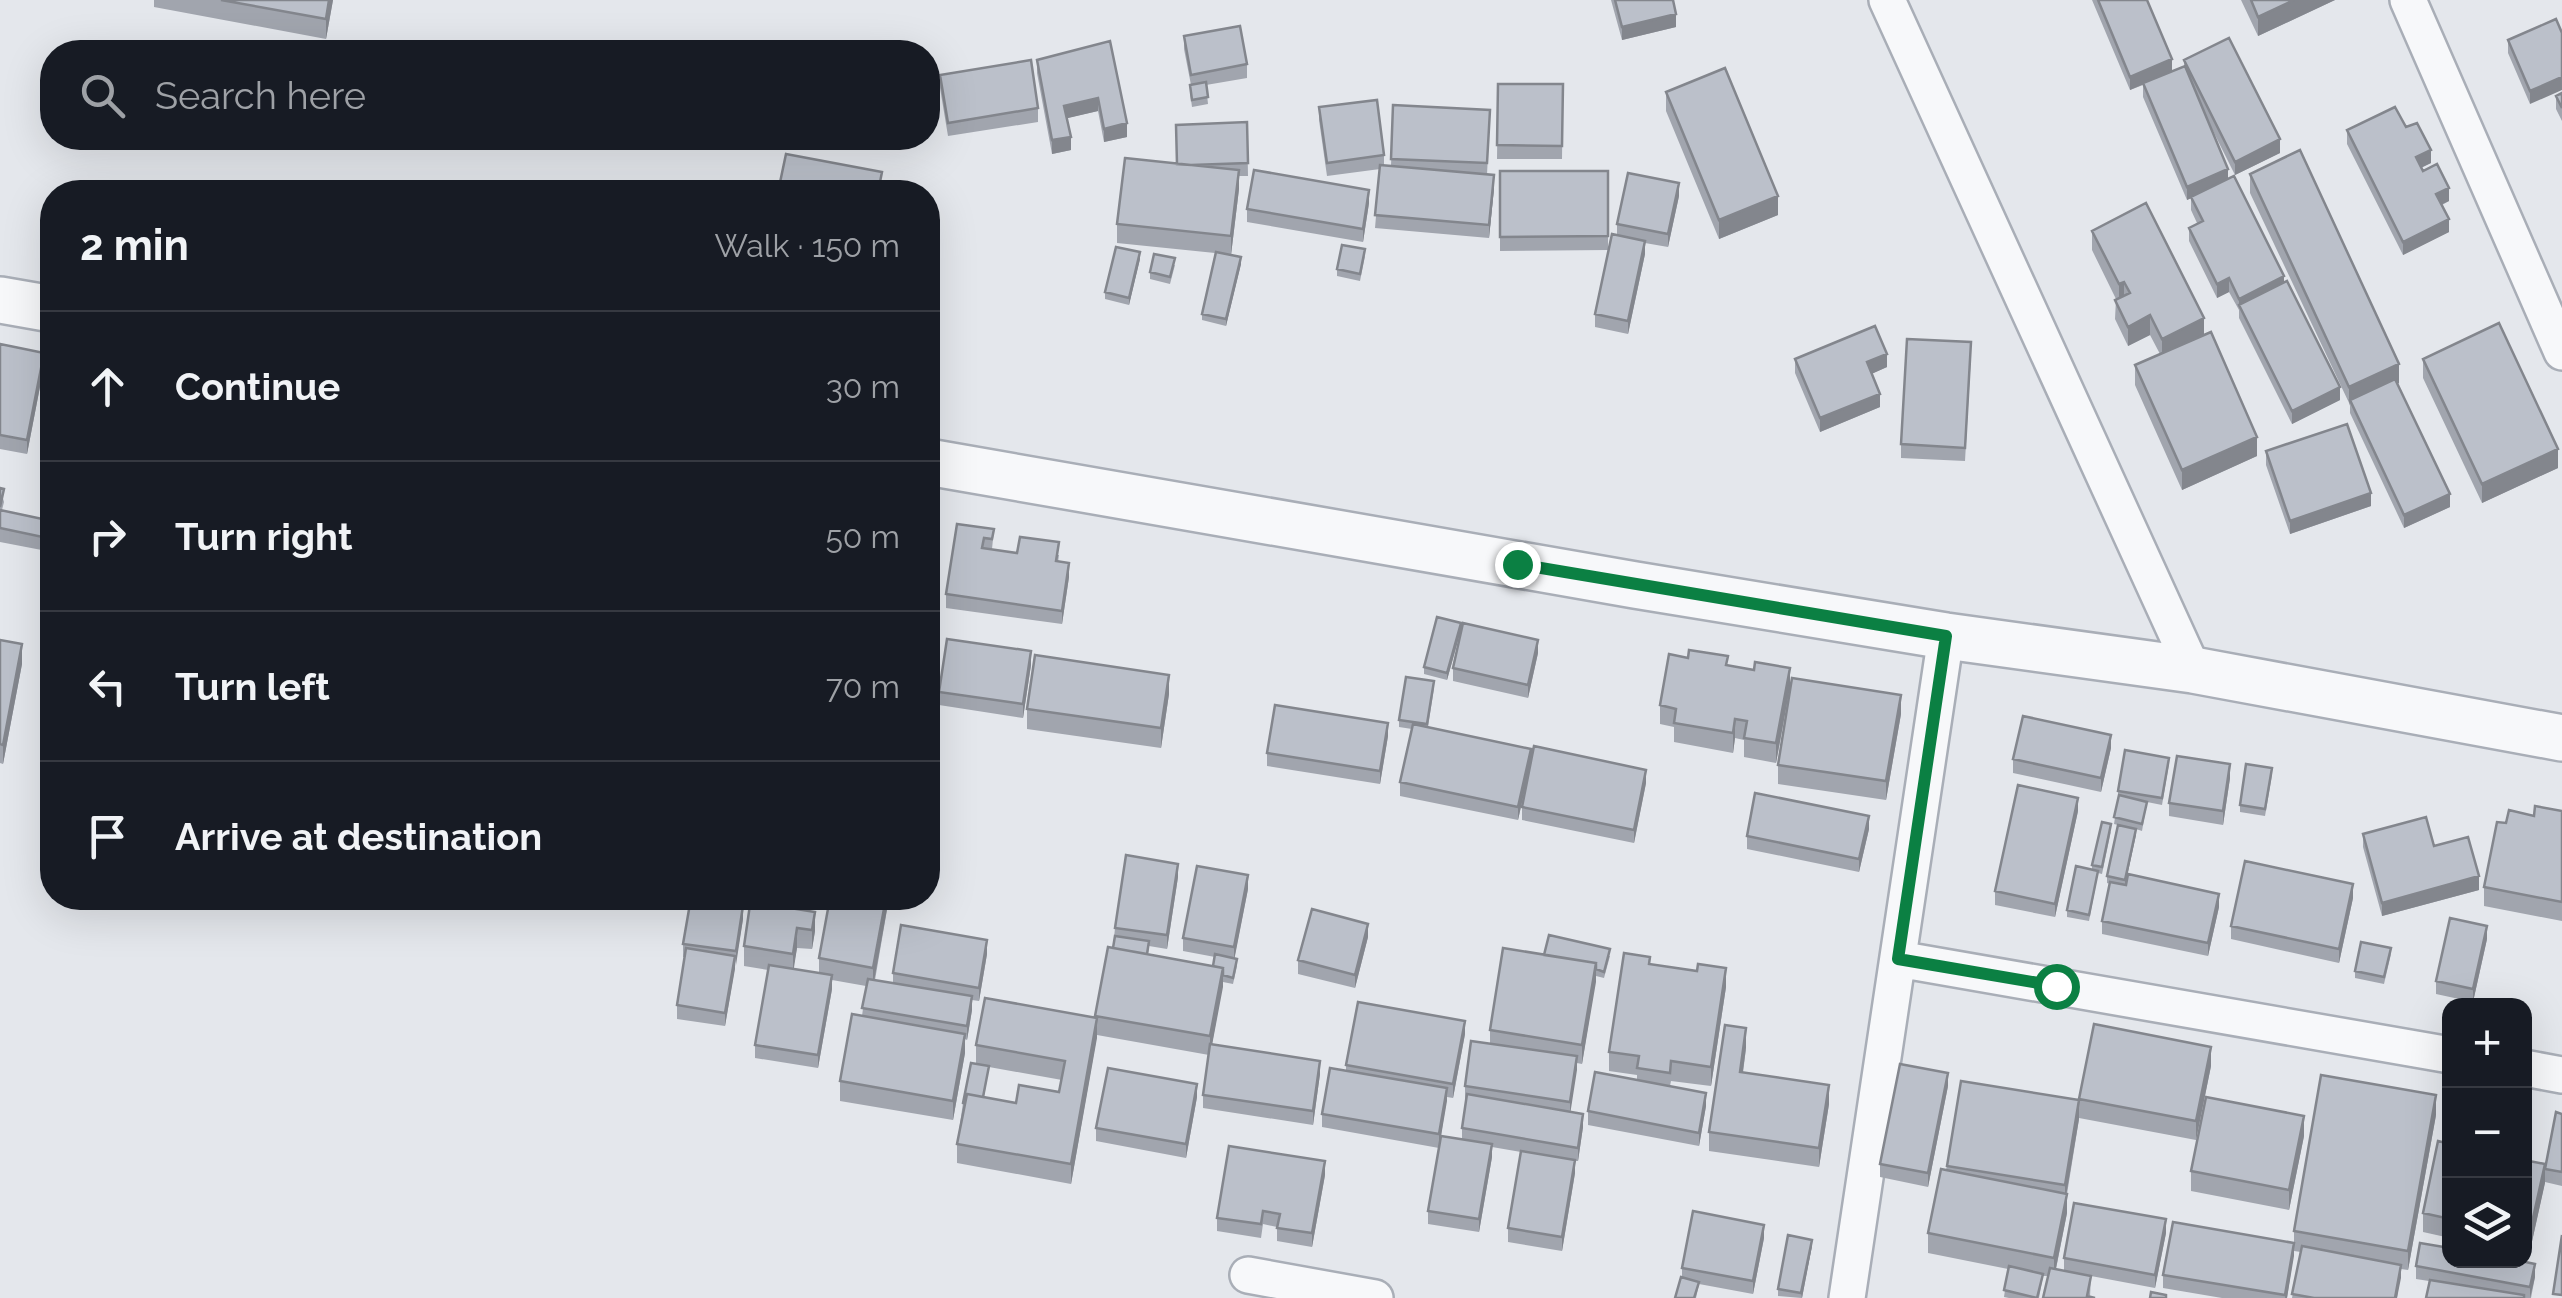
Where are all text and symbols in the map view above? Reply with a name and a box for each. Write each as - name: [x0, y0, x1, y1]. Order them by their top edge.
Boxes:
- search box: [40, 40, 940, 150]
- icon: search: [75, 68, 130, 123]
- text: Search here: [155, 73, 366, 118]
- text: 2 min: [80, 221, 189, 270]
- text: Walk · 150 m: [714, 227, 900, 264]
- icon: ahead: [80, 359, 135, 414]
- text: Continue: [175, 364, 340, 409]
- text: 30 m: [826, 368, 900, 405]
- icon: right: [80, 509, 135, 564]
- text: Turn right: [175, 514, 352, 559]
- text: 50 m: [825, 518, 900, 555]
- route end: [1495, 542, 1541, 588]
- icon: left: [80, 659, 135, 714]
- text: Turn left: [175, 664, 330, 709]
- text: 70 m: [826, 668, 900, 705]
- icon: arrive: [80, 809, 135, 864]
- text: Arrive at destination: [175, 814, 542, 859]
- route start: [2034, 964, 2080, 1010]
- map controls: [2442, 998, 2532, 1268]
- button: +: [2442, 998, 2532, 1088]
- button: −: [2442, 1088, 2532, 1178]
- button: layers: [2442, 1178, 2532, 1268]

